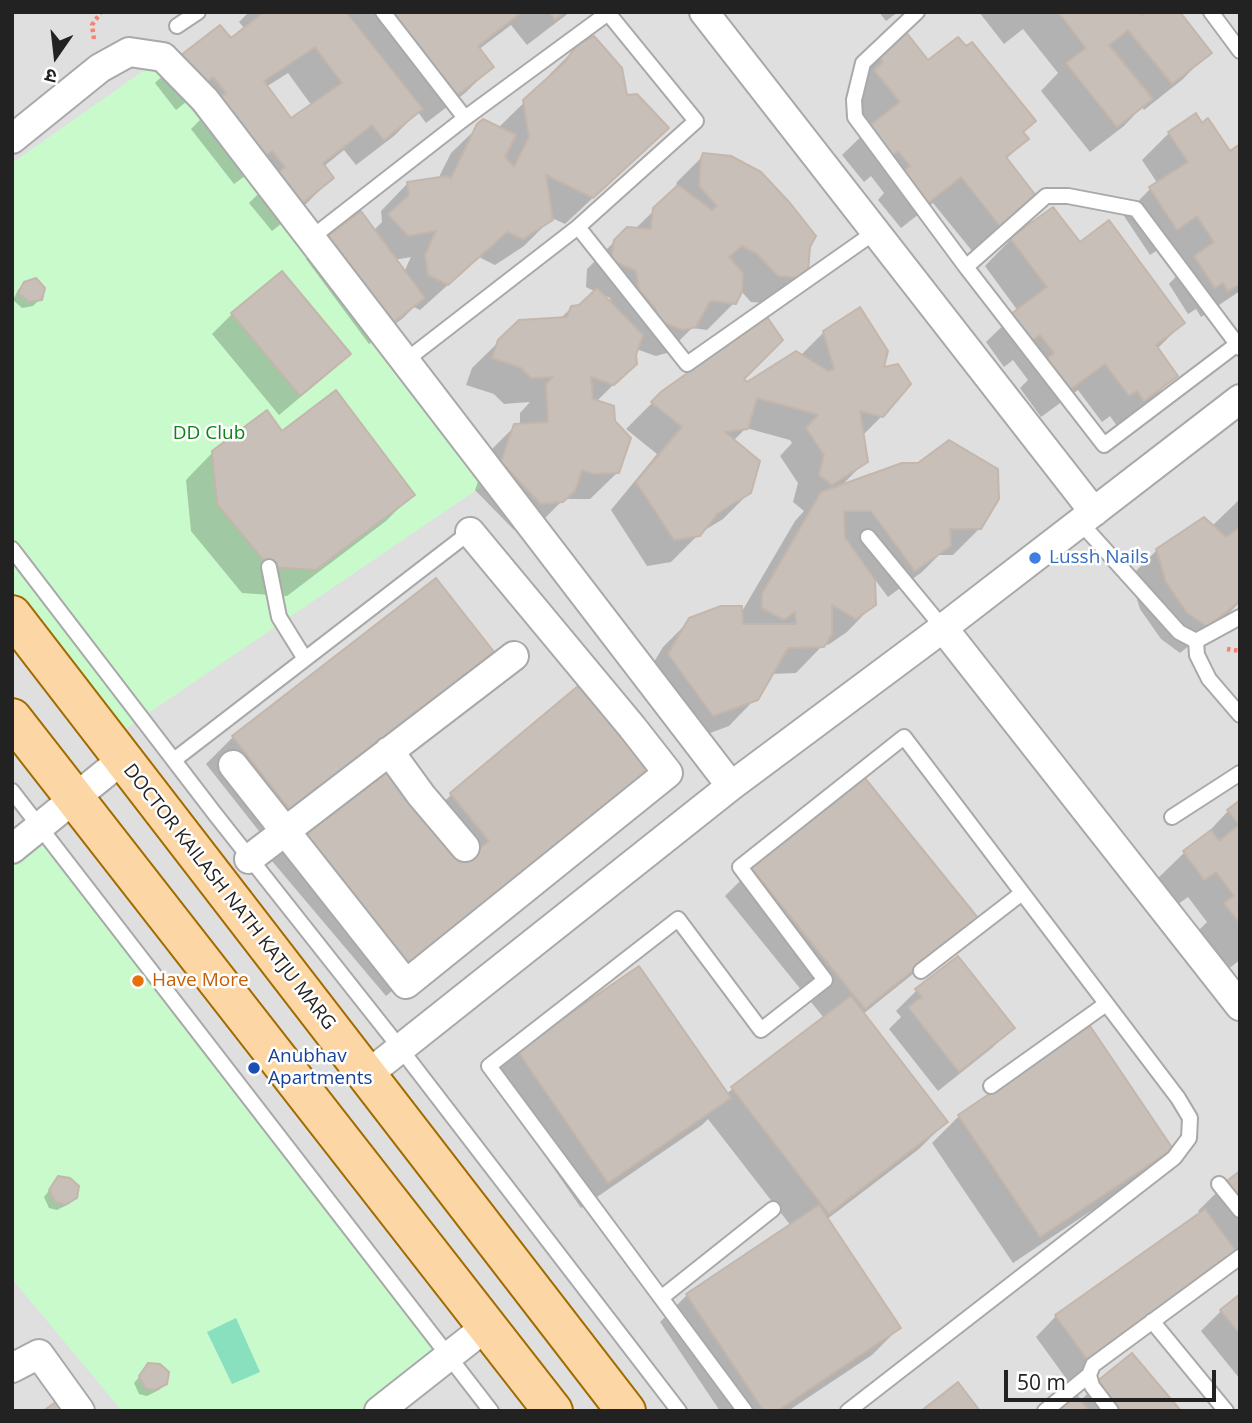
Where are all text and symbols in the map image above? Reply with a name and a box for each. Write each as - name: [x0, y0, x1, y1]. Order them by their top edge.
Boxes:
- north arrow: [21, 21, 91, 91]
- text: उ: [42, 62, 59, 90]
- park label: DD Club: [173, 423, 245, 445]
- place label: Lussh Nails: [1049, 547, 1149, 569]
- marker: Lussh Nails: [1027, 550, 1043, 566]
- street label: DOCTOR KAILASH NATH KATJU MARG: [118, 760, 340, 1034]
- place label: Have More: [152, 970, 249, 992]
- marker: Have More: [130, 973, 146, 989]
- place label: Anubhav Apartments: [268, 1046, 372, 1090]
- marker: Anubhav Apartments: [246, 1060, 262, 1076]
- scale bar: [1007, 1356, 1219, 1400]
- text: 50 m: [1017, 1368, 1066, 1396]

